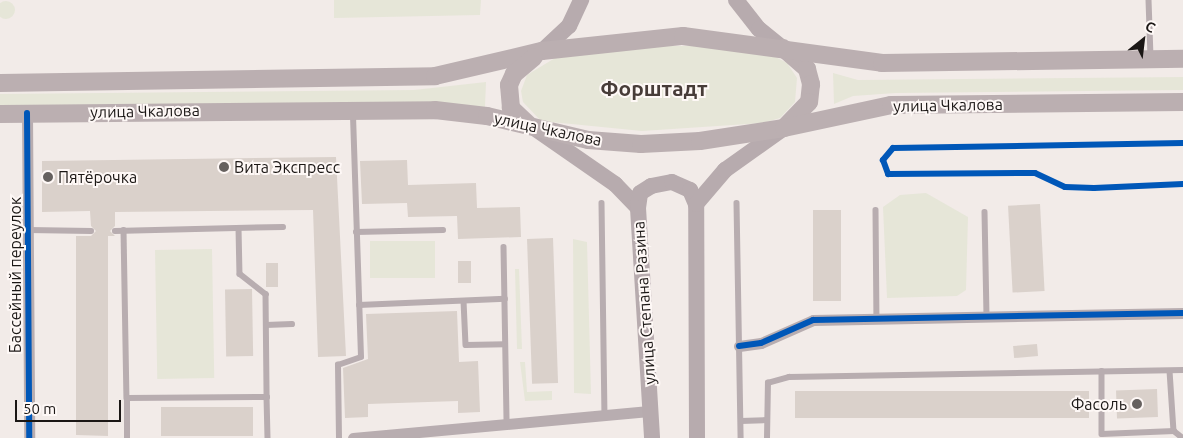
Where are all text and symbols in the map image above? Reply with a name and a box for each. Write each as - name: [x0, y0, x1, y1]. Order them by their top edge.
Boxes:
- north arrow: [1118, 15, 1168, 65]
- text: С: [1142, 18, 1158, 36]
- district label: Форштадт: [600, 75, 708, 101]
- street label: улица Чкалова: [893, 94, 1003, 116]
- street label: улица Чкалова: [90, 100, 200, 122]
- street label: улица Чкалова: [492, 108, 604, 150]
- place label: Вита Экспресс: [234, 157, 340, 177]
- marker: Вита Экспресс: [218, 161, 230, 173]
- place label: Пятёрочка: [58, 167, 137, 187]
- marker: Пятёрочка: [42, 171, 54, 183]
- street label: Бассейный переулок: [5, 197, 25, 353]
- street label: улица Степана Разина: [629, 221, 659, 385]
- scale bar: [18, 390, 124, 422]
- place label: Фасоль: [1071, 394, 1127, 414]
- marker: Фасоль: [1131, 398, 1143, 410]
- text: 50 m: [23, 400, 56, 417]

